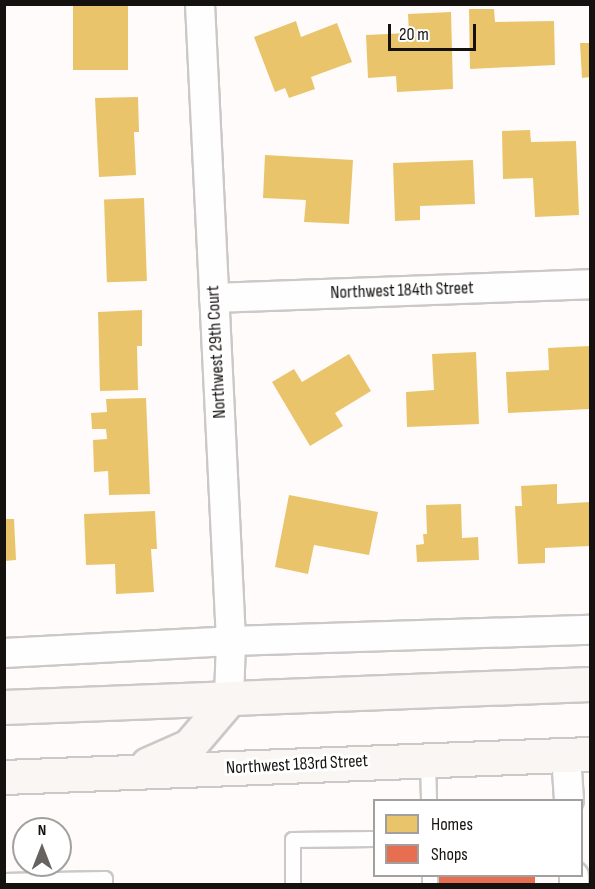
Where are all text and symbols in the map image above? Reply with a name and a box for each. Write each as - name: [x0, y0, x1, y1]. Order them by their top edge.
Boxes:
- scale bar: [391, 12, 480, 50]
- text: 20 m: [399, 24, 429, 45]
- street label: Northwest 184th Street: [330, 278, 474, 304]
- street label: Northwest 29th Court: [203, 285, 231, 419]
- street label: Northwest 183rd Street: [225, 750, 369, 780]
- legend: [373, 799, 583, 877]
- text: Homes: [431, 814, 473, 835]
- north arrow: [12, 817, 72, 877]
- text: N: [38, 821, 46, 840]
- text: Shops: [431, 844, 468, 865]

